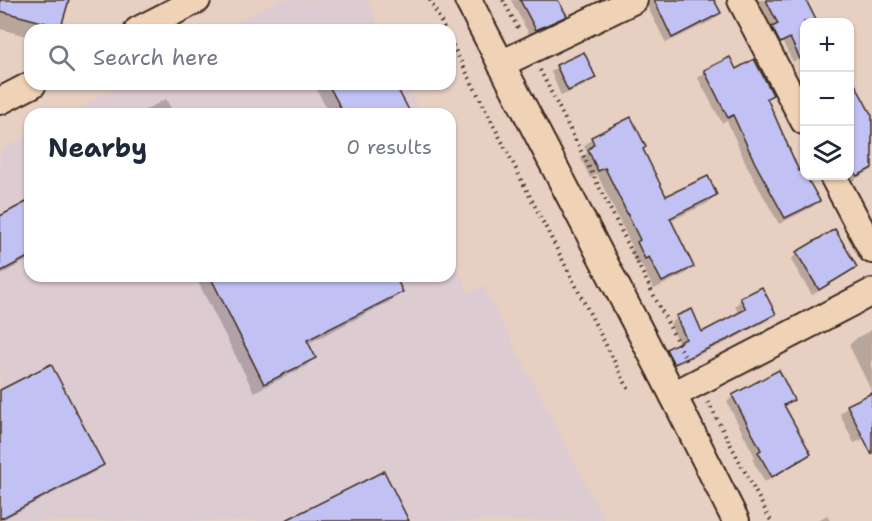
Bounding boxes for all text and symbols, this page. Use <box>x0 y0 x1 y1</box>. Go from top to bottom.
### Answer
map controls <box>800 18 854 180</box>
button: + <box>800 18 854 72</box>
search box <box>24 24 456 90</box>
icon: search <box>45 41 78 74</box>
text: Search here <box>93 43 219 72</box>
button: − <box>800 72 854 126</box>
button: layers <box>800 126 854 180</box>
text: Nearby <box>48 130 147 165</box>
text: 0 results <box>346 134 432 160</box>

